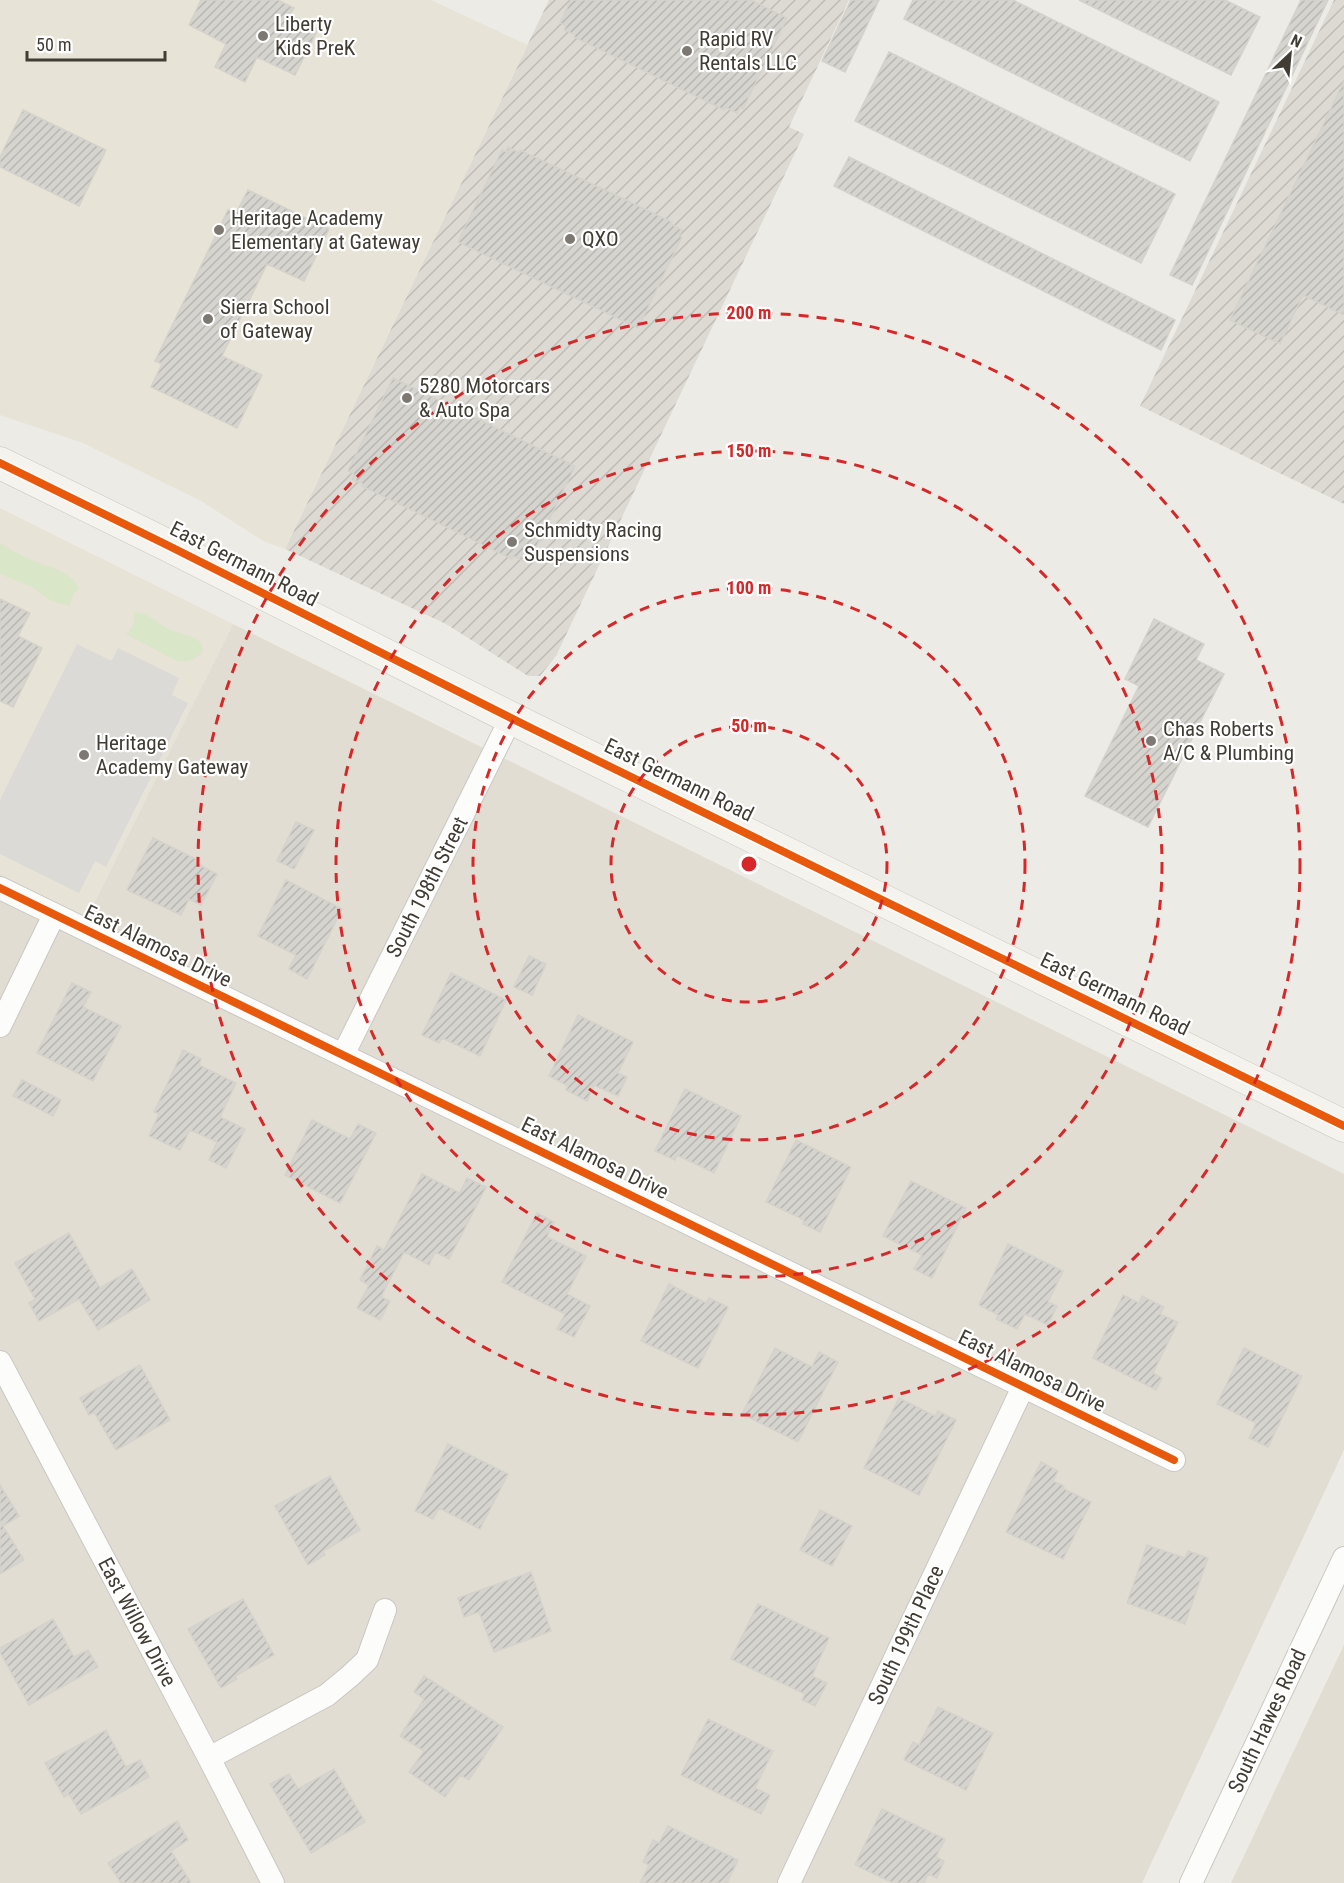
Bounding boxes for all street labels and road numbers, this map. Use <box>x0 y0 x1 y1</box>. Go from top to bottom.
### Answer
street label: East Germann Road <box>166 516 322 612</box>
street label: East Germann Road <box>601 733 757 827</box>
street label: South 198th Street <box>381 813 473 961</box>
street label: East Alamosa Drive <box>80 900 236 992</box>
street label: East Germann Road <box>1037 947 1193 1041</box>
street label: East Alamosa Drive <box>517 1112 673 1204</box>
street label: East Alamosa Drive <box>954 1325 1110 1417</box>
street label: East Willow Drive <box>93 1553 181 1691</box>
street label: South 199th Place <box>863 1561 949 1709</box>
street label: South Hawes Road <box>1223 1645 1311 1797</box>

